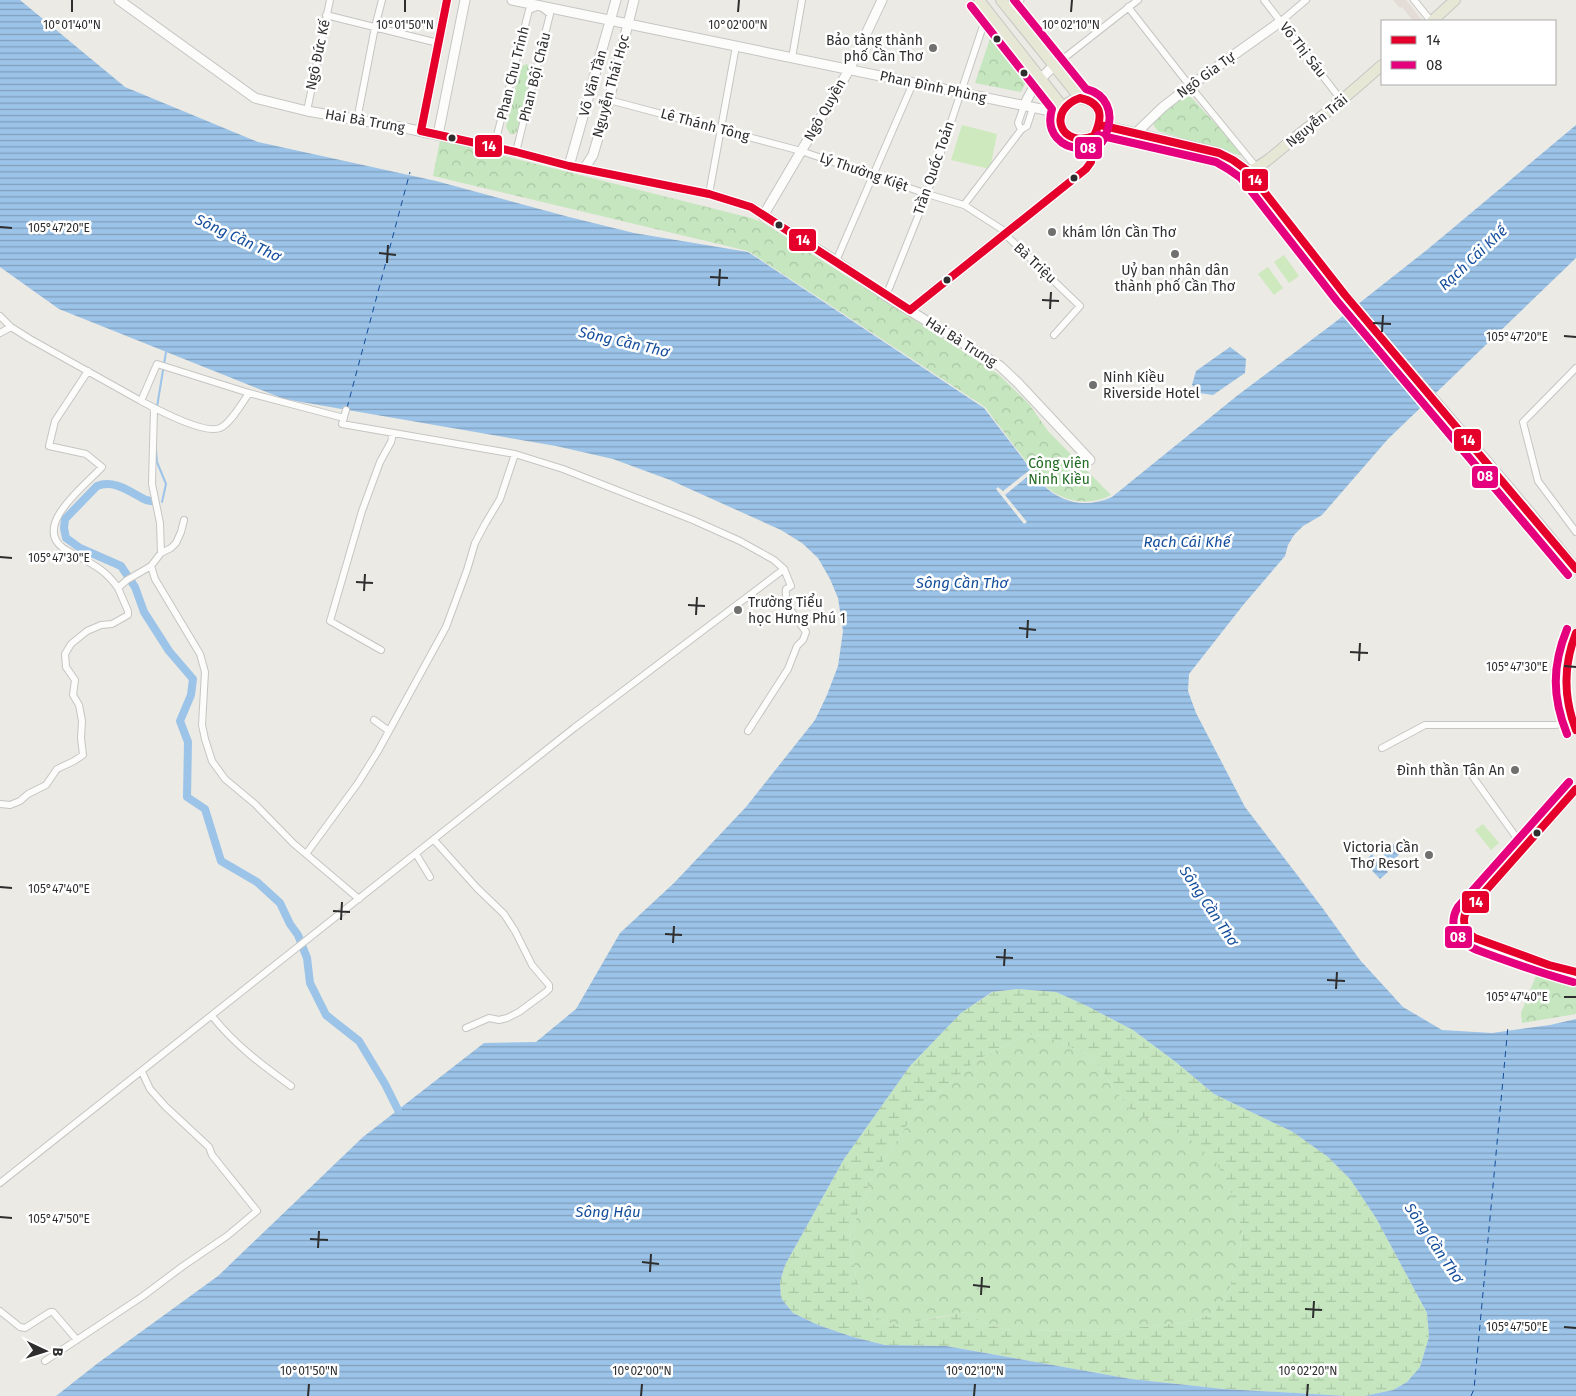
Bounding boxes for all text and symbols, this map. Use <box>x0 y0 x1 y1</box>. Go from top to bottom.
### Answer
street label: Ngô Đức Kế <box>301 17 334 92</box>
text: 10°01'40"N <box>43 18 101 32</box>
text: 10°01'50"N <box>376 18 434 32</box>
text: 10°02'00"N <box>708 18 768 32</box>
text: 10°02'10"N <box>1042 18 1100 32</box>
street label: Võ Thị Sáu <box>1276 19 1330 81</box>
legend <box>1381 20 1556 85</box>
street label: Phan Chu Trinh <box>493 24 533 122</box>
street label: Phan Bội Châu <box>516 30 554 124</box>
text: 14 <box>1426 31 1440 49</box>
street label: Nguyễn Thái Học <box>589 32 633 140</box>
place label: Bảo tàng thành phố Cần Thơ <box>826 32 924 65</box>
unlabelled marker <box>992 34 1002 44</box>
marker: Bảo tàng thành phố Cần Thơ <box>927 42 939 54</box>
street label: Võ Văn Tần <box>574 47 611 118</box>
street label: Ngô Gia Tự <box>1174 48 1239 102</box>
text: 08 <box>1426 56 1443 74</box>
street label: Phan Đình Phùng <box>878 67 989 107</box>
unlabelled marker <box>1019 68 1029 78</box>
street label: Ngô Quyền <box>800 75 850 144</box>
street label: Nguyễn Trãi <box>1283 91 1351 151</box>
street label: Lê Thánh Tông <box>659 105 752 145</box>
street label: Hai Bà Trưng <box>324 106 407 137</box>
street label: Trần Quốc Toản <box>909 119 958 217</box>
unlabelled marker <box>447 133 457 143</box>
line badge: 14 <box>474 134 503 158</box>
line badge: 08 <box>1074 136 1103 160</box>
text: 14 <box>482 138 496 155</box>
text: 08 <box>1080 140 1096 157</box>
street label: Lý Thường Kiệt <box>817 149 911 195</box>
line badge: 14 <box>1241 168 1269 192</box>
text: 14 <box>1248 172 1262 189</box>
unlabelled marker <box>1069 173 1079 183</box>
water label: Sông Cần Thơ <box>191 210 285 266</box>
unlabelled marker <box>774 220 784 230</box>
water label: Rạch Cái Khế <box>1435 220 1513 294</box>
text: 105°47'20"E <box>28 221 90 235</box>
place label: khám lớn Cần Thơ <box>1062 223 1177 241</box>
marker: khám lớn Cần Thơ <box>1046 226 1058 238</box>
line badge: 14 <box>788 228 817 252</box>
text: 14 <box>796 232 810 249</box>
street label: Bà Triệu <box>1010 239 1060 287</box>
marker: Uỷ ban nhân dân thành phố Cần Thơ <box>1169 248 1181 260</box>
place label: Uỷ ban nhân dân thành phố Cần Thơ <box>1115 262 1236 295</box>
unlabelled marker <box>942 275 952 285</box>
street label: Hai Bà Trưng <box>922 313 1000 371</box>
water label: Sông Cần Thơ <box>576 323 672 361</box>
text: 105°47'20"E <box>1486 330 1548 344</box>
place label: Ninh Kiều Riverside Hotel <box>1103 368 1200 402</box>
marker: Ninh Kiều Riverside Hotel <box>1087 379 1099 391</box>
line badge: 14 <box>1453 428 1482 452</box>
text: 14 <box>1461 432 1475 449</box>
park label: Công viên Ninh Kiều <box>1028 455 1090 488</box>
line badge: 08 <box>1471 465 1499 489</box>
text: 08 <box>1477 468 1493 485</box>
water label: Rạch Cái Khế <box>1144 533 1233 551</box>
text: 105°47'30"E <box>28 551 90 565</box>
water label: Sông Cần Thơ <box>915 574 1009 592</box>
place label: Trường Tiểu học Hưng Phú 1 <box>748 593 846 627</box>
marker: Trường Tiểu học Hưng Phú 1 <box>732 604 744 616</box>
text: 105°47'30"E <box>1486 660 1548 674</box>
place label: Đình thần Tân An <box>1397 761 1505 779</box>
marker: Đình thần Tân An <box>1509 764 1521 776</box>
unlabelled marker <box>1532 828 1542 838</box>
place label: Victoria Cần Thơ Resort <box>1343 838 1420 872</box>
marker: Victoria Cần Thơ Resort <box>1423 849 1435 861</box>
water label: Sông Cần Thơ <box>1175 862 1243 950</box>
text: 105°47'40"E <box>28 882 90 896</box>
line badge: 14 <box>1461 890 1490 914</box>
text: 14 <box>1469 894 1483 911</box>
line badge: 08 <box>1444 925 1473 949</box>
text: 08 <box>1450 929 1466 946</box>
text: 105°47'40"E <box>1486 990 1548 1004</box>
water label: Sông Cần Thơ <box>1400 1199 1468 1287</box>
water label: Sông Hậu <box>574 1203 641 1221</box>
text: 105°47'50"E <box>28 1212 90 1226</box>
text: 105°47'50"E <box>1486 1320 1548 1334</box>
north arrow <box>20 1326 70 1376</box>
text: B <box>49 1347 66 1357</box>
text: 10°01'50"N <box>280 1364 338 1378</box>
text: 10°02'00"N <box>612 1364 672 1378</box>
text: 10°02'10"N <box>946 1364 1004 1378</box>
text: 10°02'20"N <box>1279 1364 1337 1378</box>

